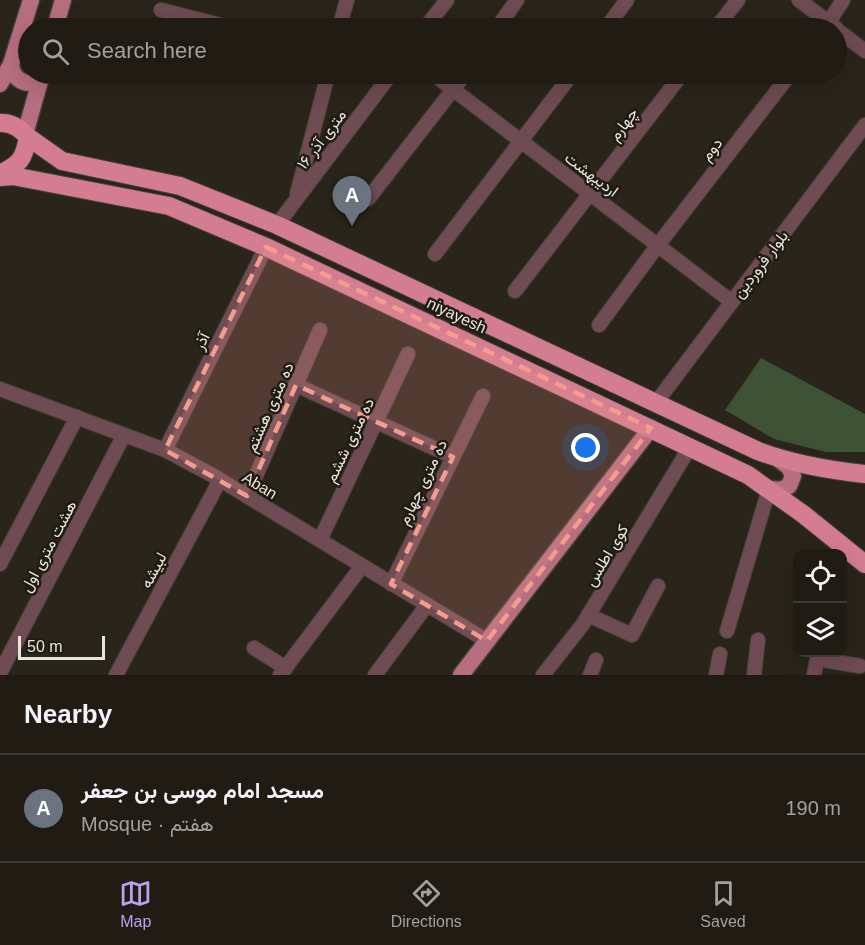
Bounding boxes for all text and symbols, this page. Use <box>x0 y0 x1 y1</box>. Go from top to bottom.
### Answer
search box <box>18 18 847 84</box>
icon: search <box>39 35 72 68</box>
text: Search here <box>87 38 207 63</box>
street label: چهارم <box>606 104 644 146</box>
street label: ۱۶ متری آذر <box>294 106 351 174</box>
street label: دوم <box>697 135 727 165</box>
street label: اردیبهشت <box>560 149 622 202</box>
pin: A <box>332 176 372 226</box>
street label: بلوار فروردین <box>730 227 793 303</box>
street label: niyayesh <box>425 294 489 337</box>
street label: آذر <box>190 329 215 354</box>
street label: ده متری هشتم <box>242 360 299 455</box>
street label: ده متری ششم <box>322 395 379 486</box>
your location <box>571 433 600 462</box>
street label: ده متری چهارم <box>395 437 453 529</box>
street label: Aban <box>239 469 280 502</box>
street label: هشت متری اول <box>17 498 81 596</box>
street label: کوی اطلس <box>581 521 633 590</box>
map controls <box>793 549 847 657</box>
button: locate <box>793 549 847 603</box>
street label: لبیشه <box>137 550 171 591</box>
button: layers <box>793 603 847 657</box>
scale bar <box>18 633 105 660</box>
text: 50 m <box>27 638 63 655</box>
text: Nearby <box>24 699 112 729</box>
text: مسجد امام موسی بن جعفر <box>81 778 324 803</box>
text: A <box>36 797 51 819</box>
text: 190 m <box>785 797 841 819</box>
text: Mosque · هفتم <box>81 813 214 835</box>
tab: Map <box>119 877 152 931</box>
tab: Directions <box>391 877 462 931</box>
tab: Saved <box>700 877 746 931</box>

